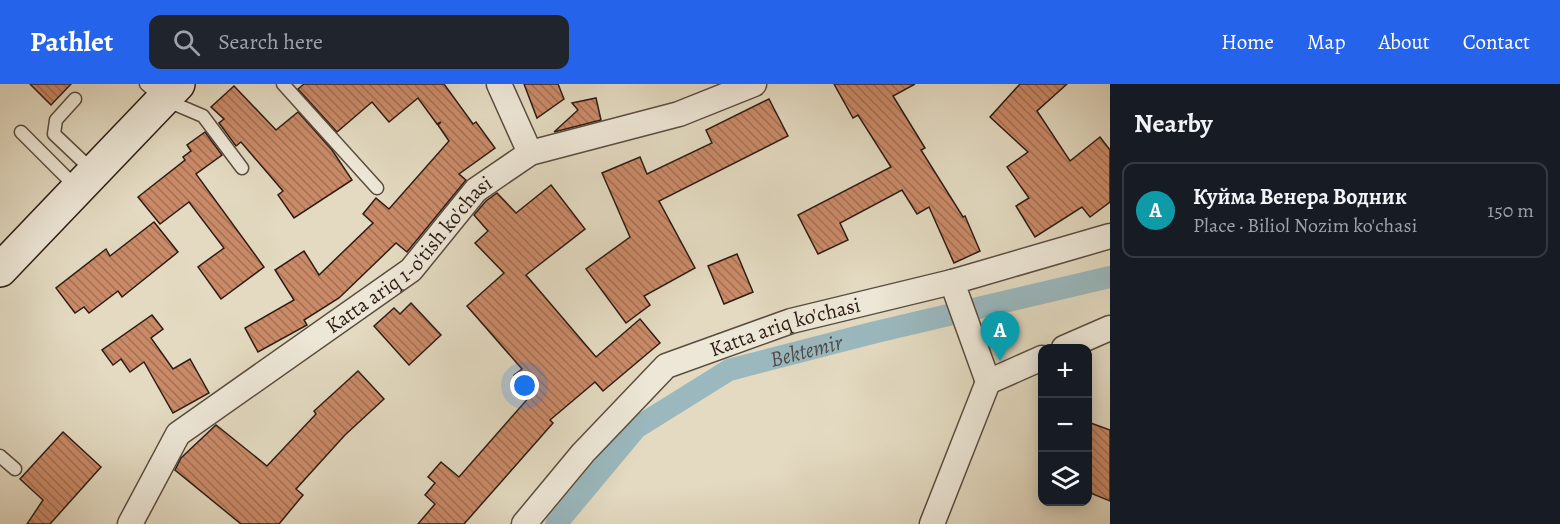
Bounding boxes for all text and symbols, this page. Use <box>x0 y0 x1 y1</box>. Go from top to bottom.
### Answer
search box <box>149 15 569 69</box>
text: Pathlet <box>30 23 113 61</box>
icon: search <box>170 26 203 59</box>
text: Search here <box>218 27 323 57</box>
text: Home <box>1221 28 1274 56</box>
text: Map <box>1307 28 1345 56</box>
text: About <box>1378 28 1430 56</box>
text: Contact <box>1463 28 1530 56</box>
text: Nearby <box>1134 106 1213 141</box>
street label: Katta ariq 1-o'tish ko'chasi <box>320 169 498 340</box>
text: Куйма Венера Водник <box>1193 182 1407 212</box>
text: A <box>1149 197 1162 224</box>
text: 150 m <box>1487 197 1534 224</box>
text: Place · Biliol Nozim ko'chasi <box>1193 212 1417 239</box>
street label: Katta ariq ko'chasi <box>706 291 863 363</box>
pin: A <box>980 312 1020 361</box>
water label: Bektemir <box>767 327 847 375</box>
map controls <box>1038 344 1092 506</box>
button: + <box>1038 344 1092 398</box>
your location <box>510 371 539 400</box>
button: − <box>1038 398 1092 452</box>
button: layers <box>1038 452 1092 506</box>

